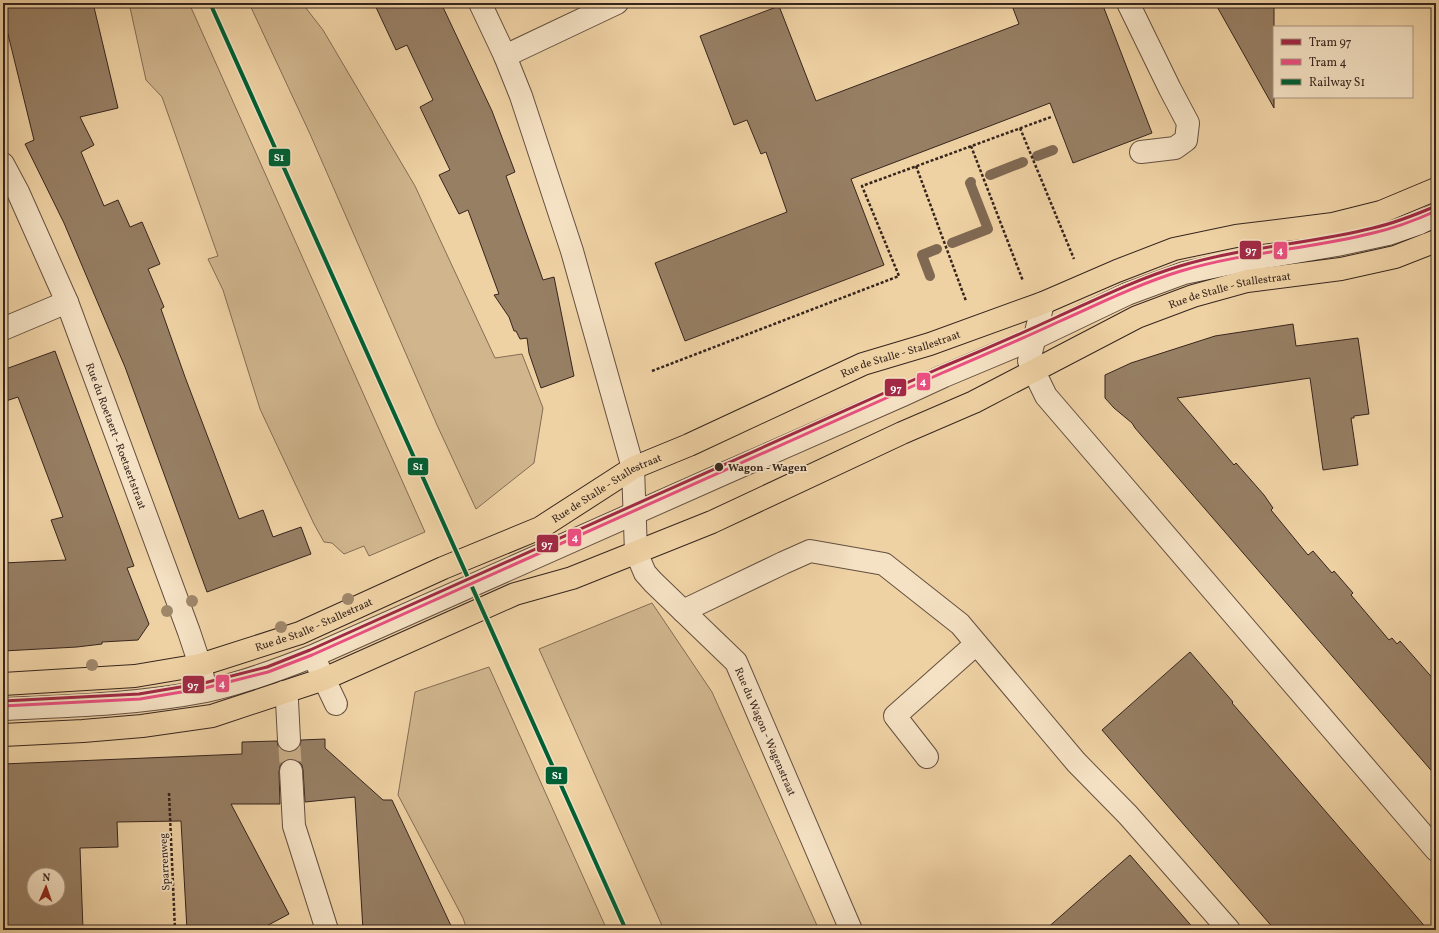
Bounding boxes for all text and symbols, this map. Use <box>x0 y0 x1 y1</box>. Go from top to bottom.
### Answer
legend <box>1273 26 1413 98</box>
text: Tram 97 <box>1309 35 1352 51</box>
text: Tram 4 <box>1309 55 1347 71</box>
text: Railway S1 <box>1309 75 1365 91</box>
line badge: S1 <box>268 148 291 167</box>
text: S1 <box>274 151 284 166</box>
line badge: 97 <box>1239 240 1262 260</box>
line badge: 4 <box>1273 241 1288 260</box>
text: 97 <box>1245 244 1257 259</box>
text: 4 <box>1277 244 1284 259</box>
street label: Rue de Stalle - Stallestraat <box>1167 269 1292 313</box>
street label: Rue de Stalle - Stallestraat <box>839 328 963 382</box>
street label: Rue du Roetaert - Roetaertstraat <box>81 361 149 512</box>
line badge: 4 <box>916 372 931 391</box>
text: 4 <box>920 375 927 390</box>
line badge: 97 <box>884 378 907 397</box>
text: 97 <box>890 382 902 397</box>
street label: Rue de Stalle - Stallestraat <box>549 451 664 527</box>
line badge: S1 <box>407 457 429 476</box>
text: S1 <box>413 460 423 475</box>
marker: Wagon - Wagen <box>713 461 725 473</box>
place label: Wagon - Wagen <box>728 461 807 476</box>
line badge: 4 <box>567 528 582 547</box>
text: 4 <box>572 531 579 546</box>
line badge: 97 <box>536 534 559 553</box>
text: 97 <box>541 538 553 553</box>
street label: Rue de Stalle - Stallestraat <box>253 595 376 656</box>
street label: Rue du Wagon - Wagenstraat <box>730 665 799 799</box>
line badge: 4 <box>215 674 230 693</box>
line badge: 97 <box>182 675 205 694</box>
text: 4 <box>219 677 226 692</box>
text: 97 <box>187 679 199 694</box>
line badge: S1 <box>545 766 568 785</box>
text: S1 <box>552 769 562 784</box>
street label: Sparrenweg <box>156 832 174 891</box>
north arrow <box>26 867 66 907</box>
text: N <box>42 871 51 886</box>

